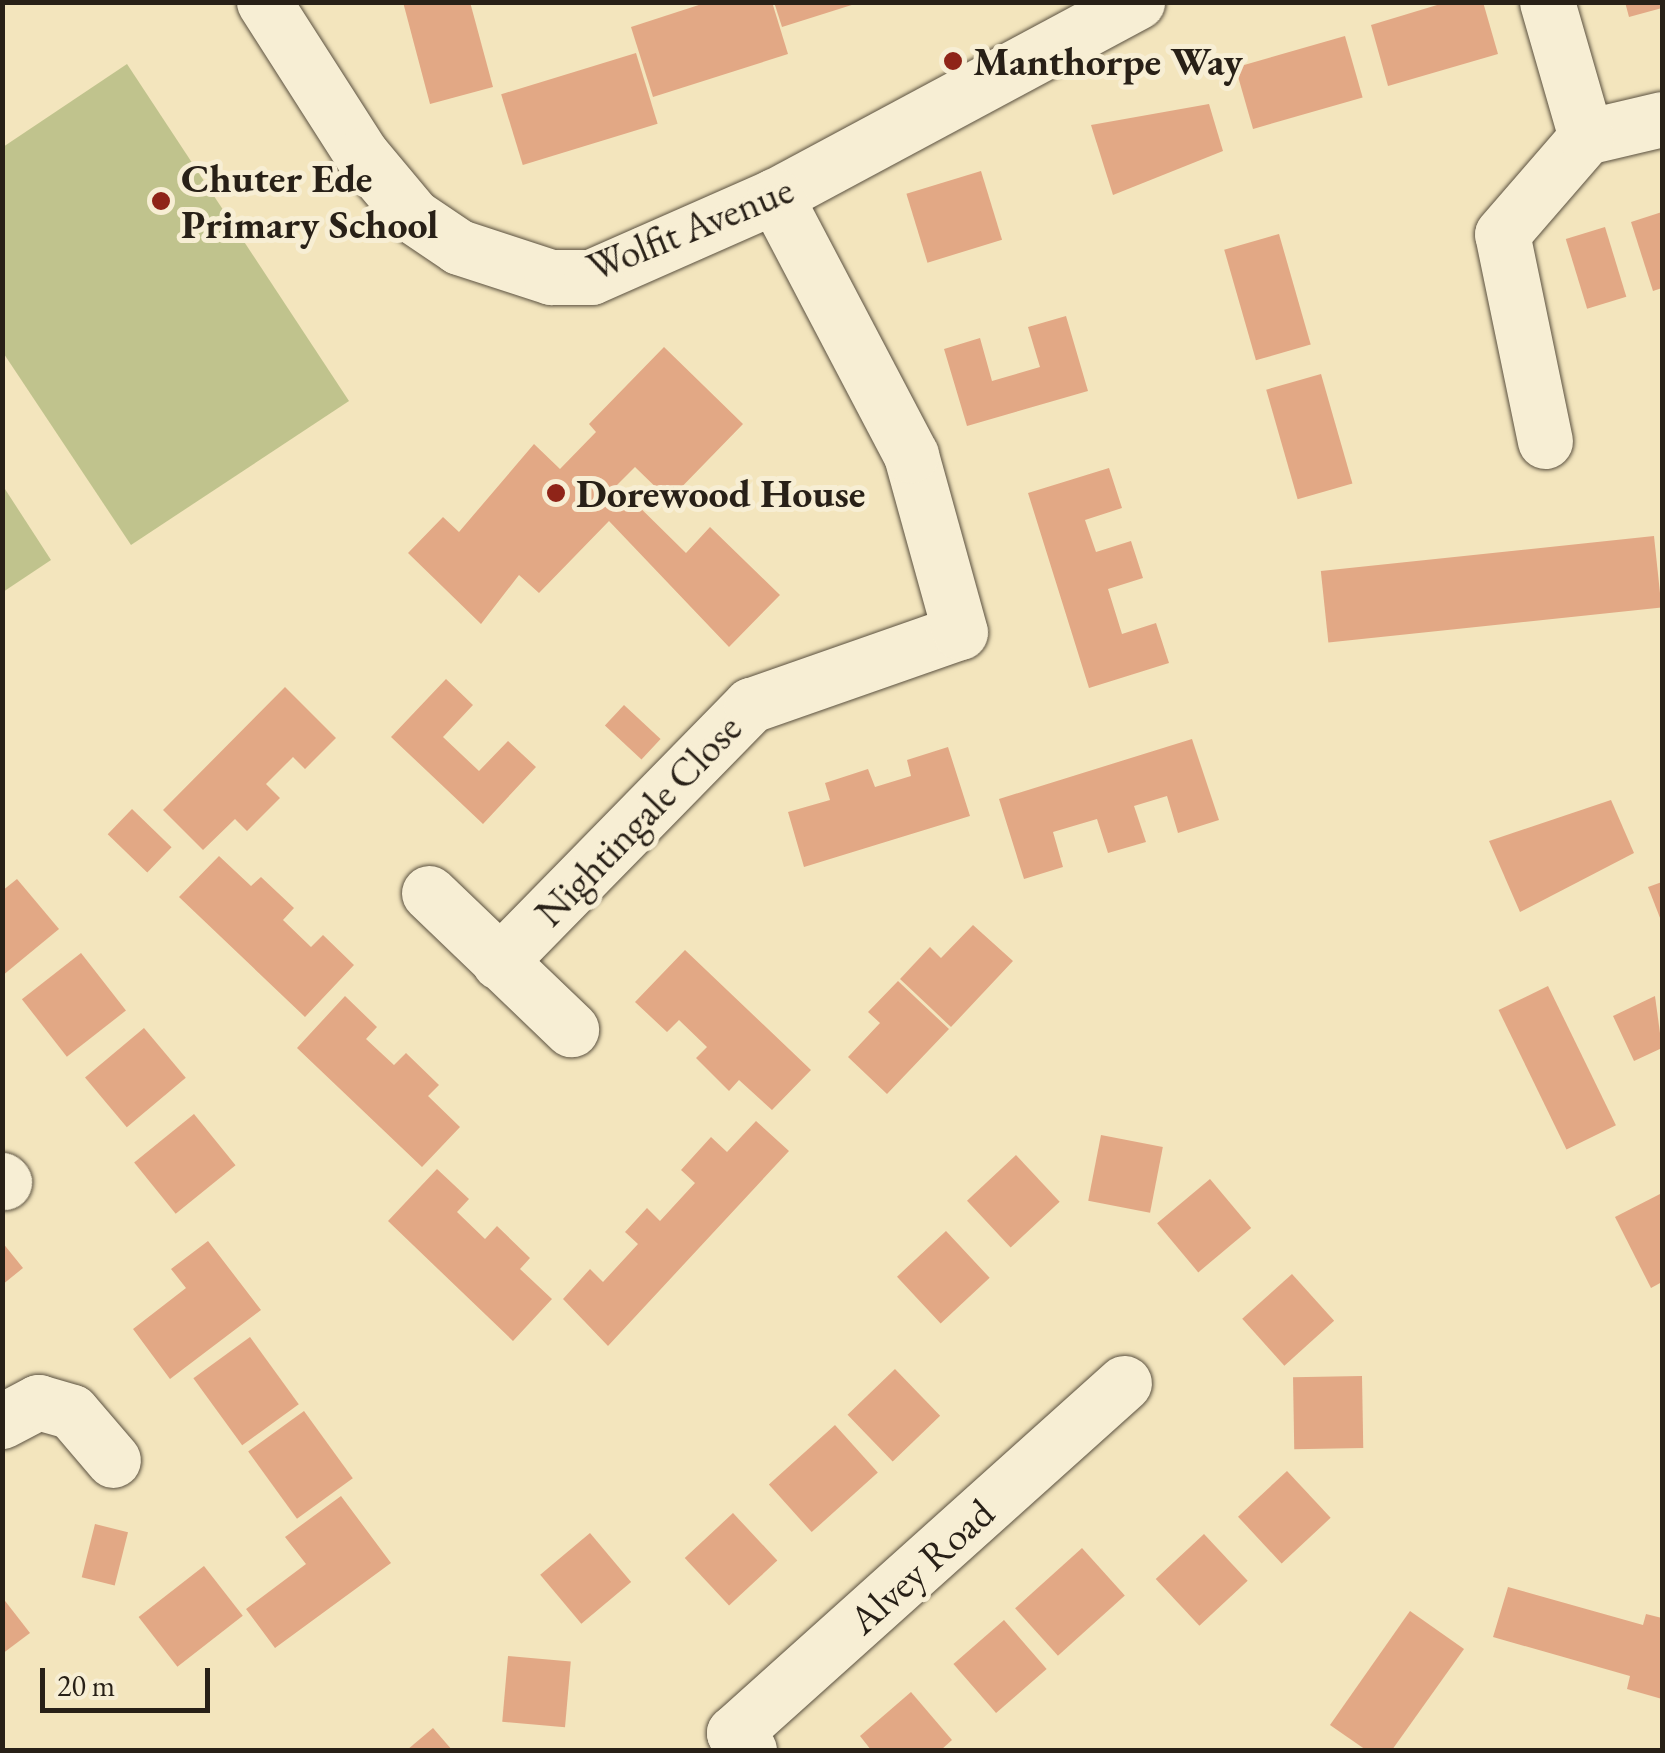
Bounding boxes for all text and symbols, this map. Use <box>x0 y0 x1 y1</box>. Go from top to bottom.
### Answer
place label: Manthorpe Way <box>973 37 1243 85</box>
marker: Manthorpe Way <box>942 50 964 72</box>
place label: Chuter Ede Primary School <box>181 154 438 248</box>
street label: Wolfit Avenue <box>580 165 800 291</box>
marker: Chuter Ede Primary School <box>150 190 172 212</box>
place label: Dorewood House <box>576 469 866 517</box>
marker: Dorewood House <box>545 482 567 504</box>
street label: Nightingale Close <box>525 704 751 936</box>
street label: Alvey Road <box>839 1488 1003 1644</box>
scale bar <box>45 1648 215 1710</box>
text: 20 m <box>57 1666 115 1705</box>

